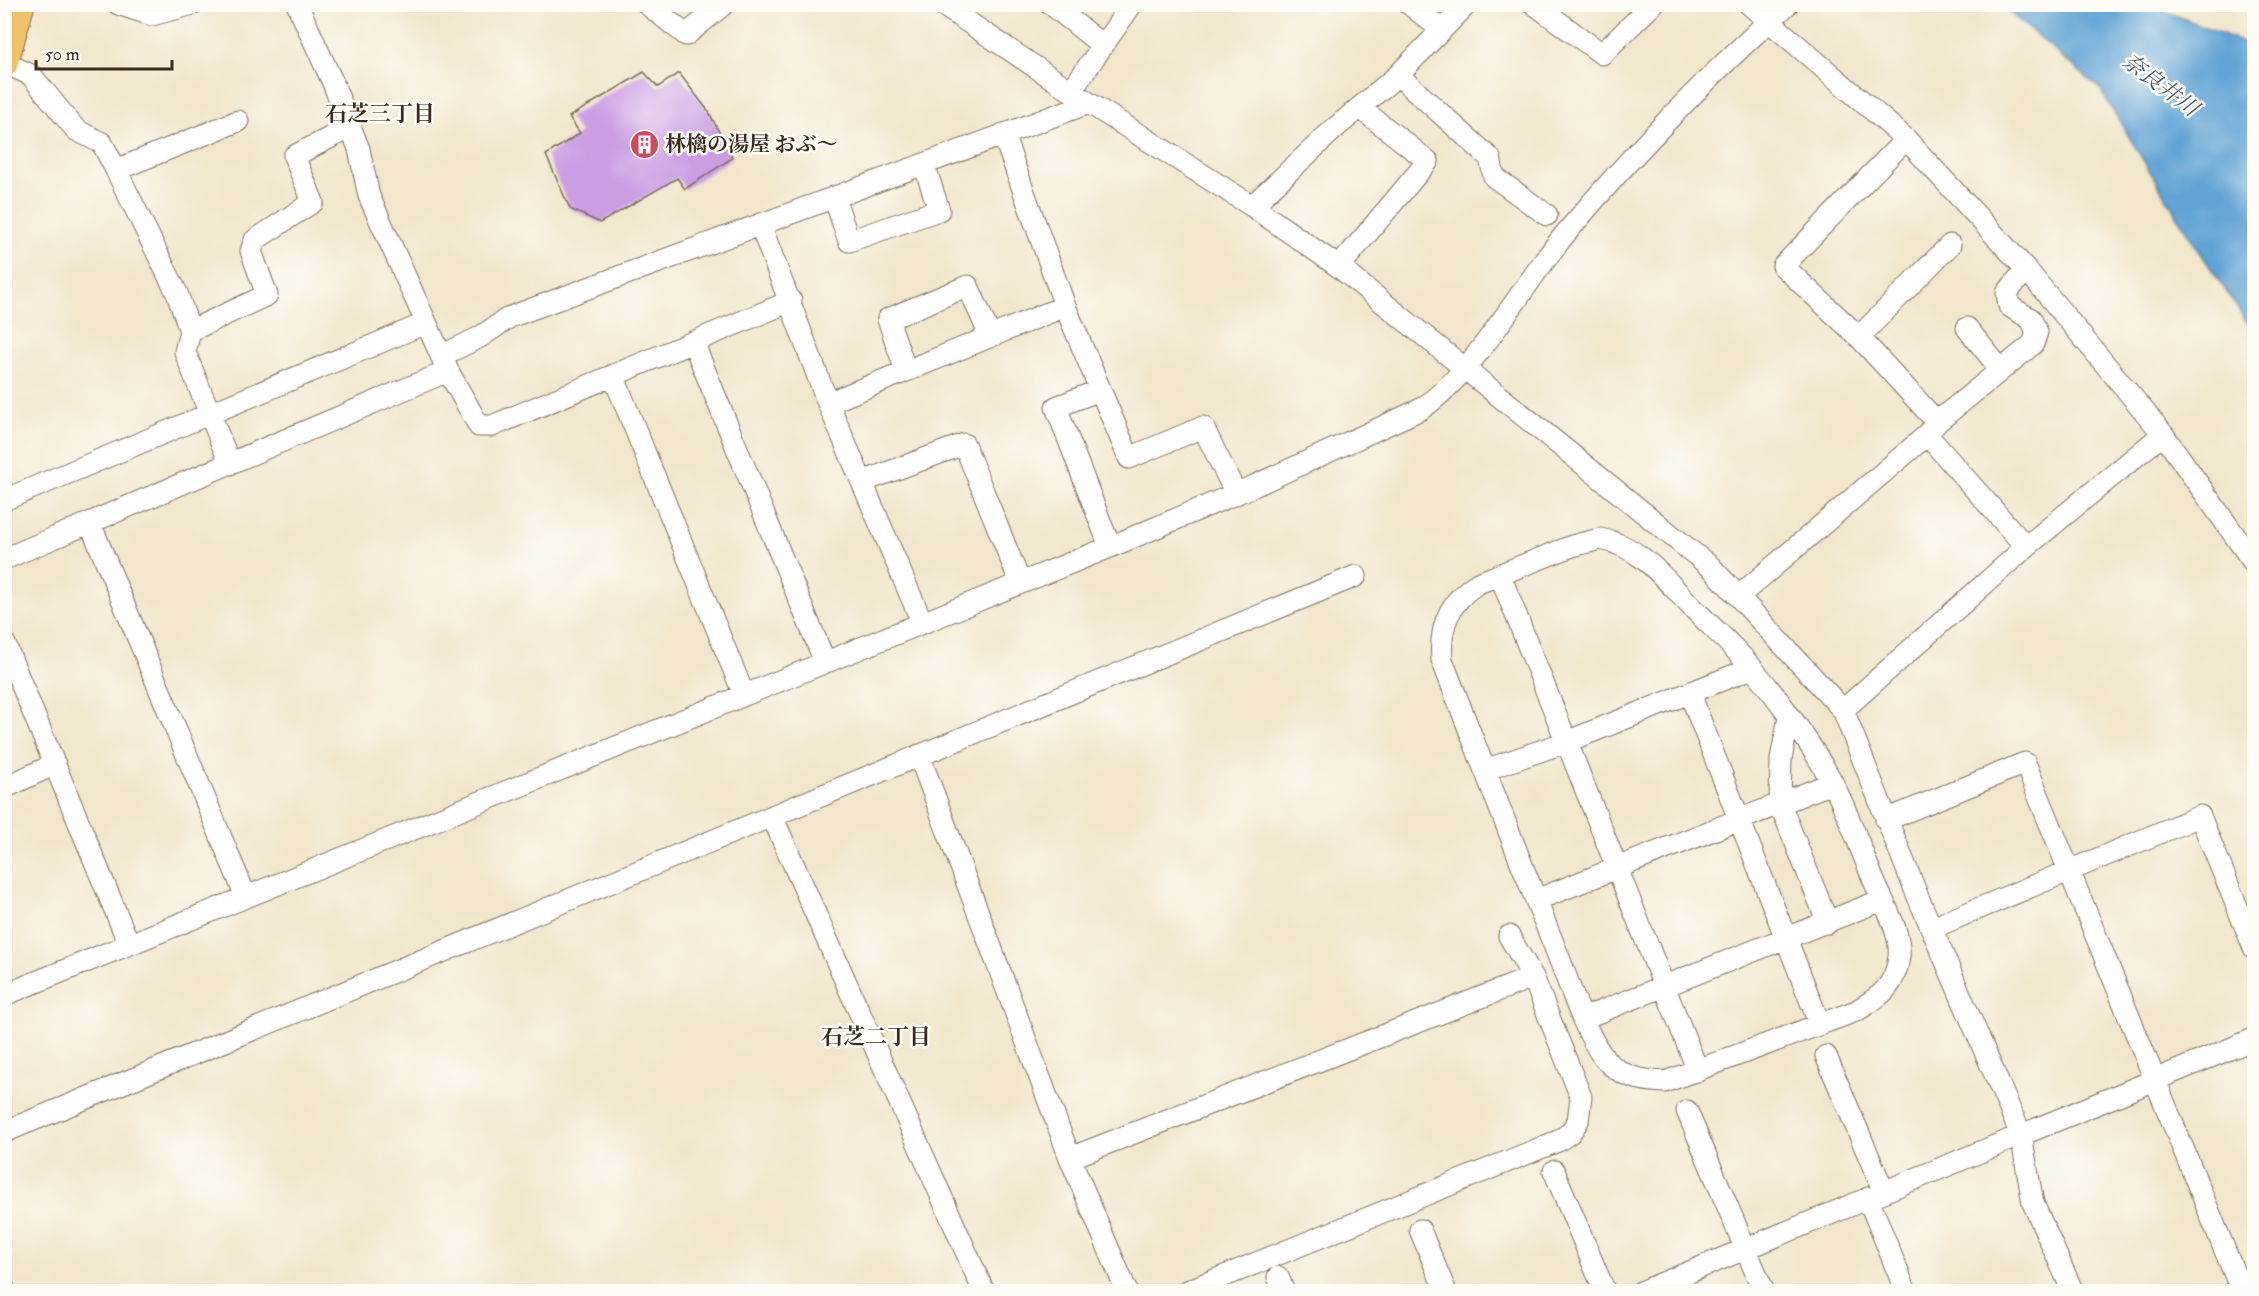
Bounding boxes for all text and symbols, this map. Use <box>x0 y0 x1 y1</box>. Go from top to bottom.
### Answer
scale bar <box>36 33 172 71</box>
text: 50 m <box>45 43 80 66</box>
water label: 奈良井川 <box>2117 47 2206 124</box>
district label: 石芝三丁目 <box>325 100 435 128</box>
building icon: 林檎の湯屋 おぶ～ <box>628 128 660 160</box>
place label: 林檎の湯屋 おぶ～ <box>665 131 837 158</box>
district label: 石芝二丁目 <box>821 1023 931 1051</box>

